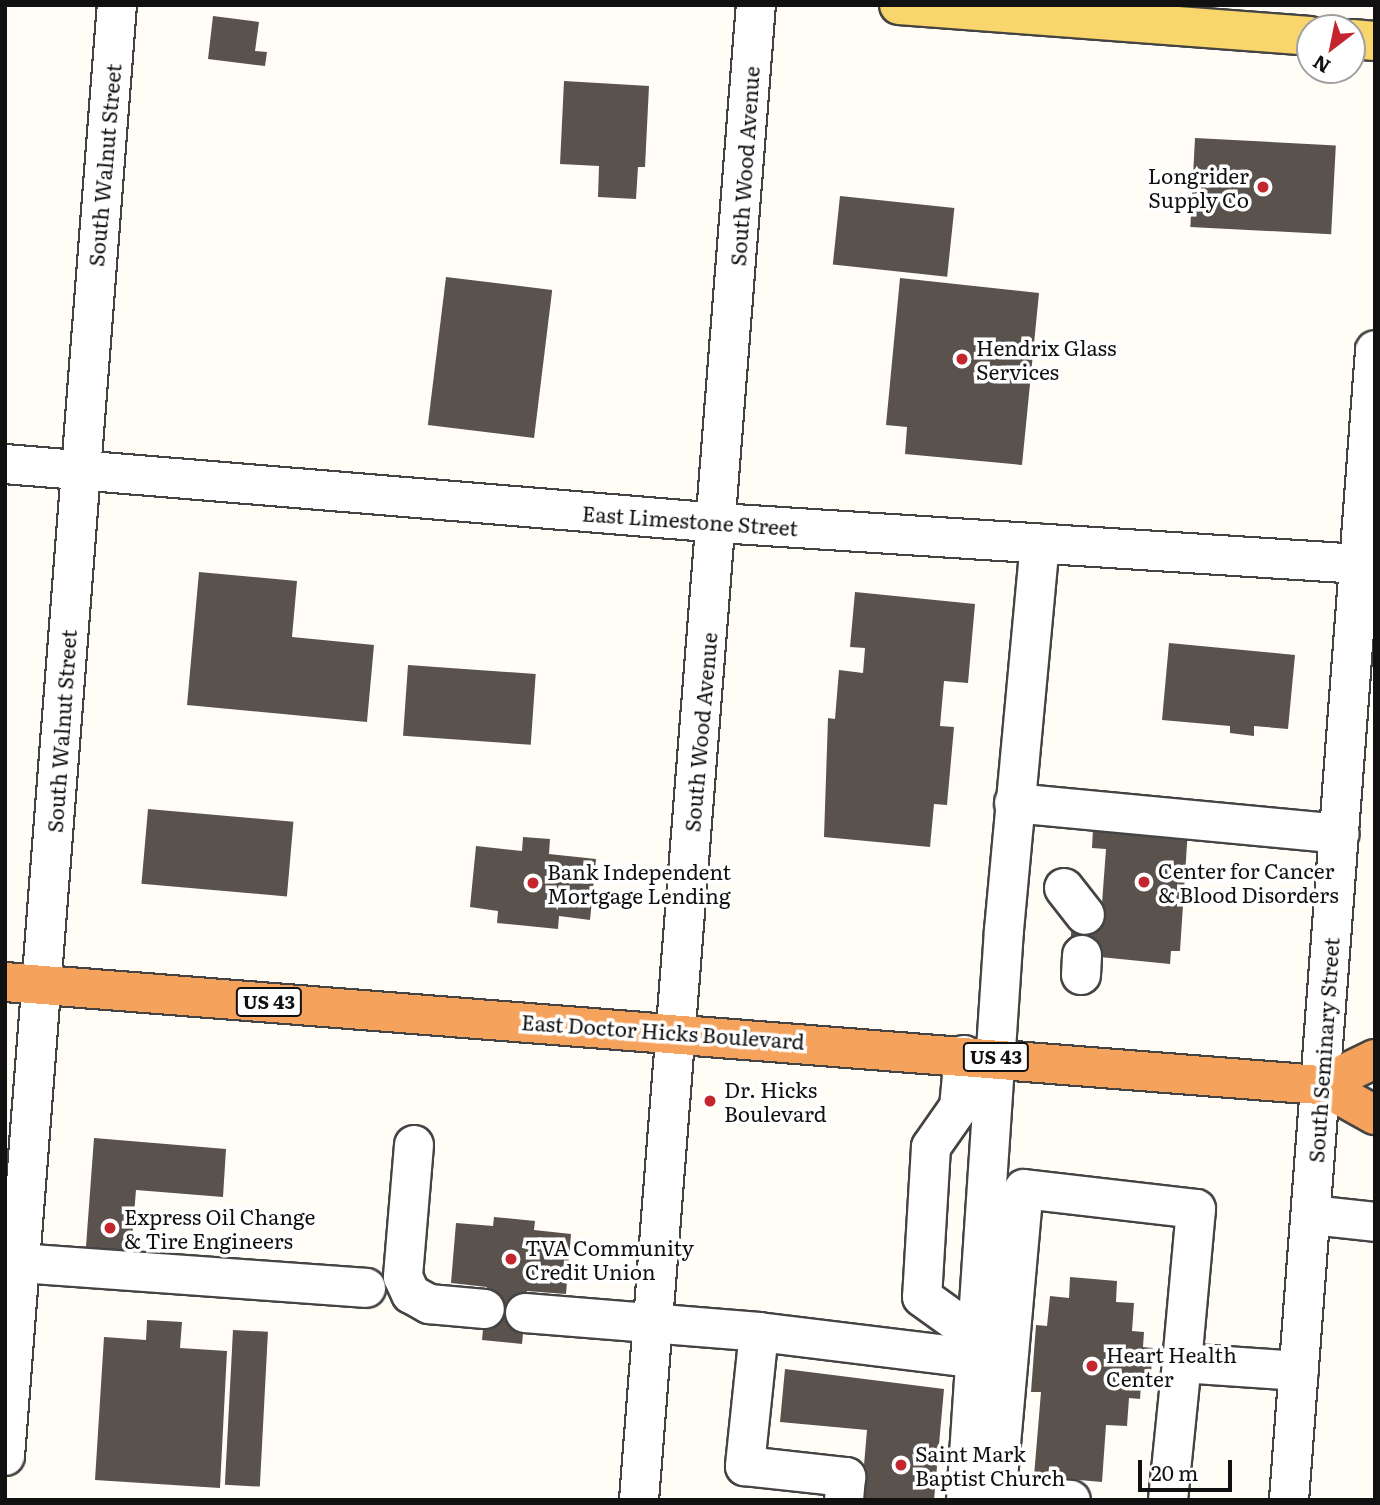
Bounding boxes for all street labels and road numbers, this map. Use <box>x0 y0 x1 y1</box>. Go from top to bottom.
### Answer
street label: South Walnut Street <box>83 62 125 268</box>
street label: South Wood Avenue <box>724 65 764 267</box>
street label: East Limestone Street <box>581 500 799 540</box>
street label: South Walnut Street <box>41 628 81 834</box>
street label: South Wood Avenue <box>679 631 721 833</box>
street label: South Seminary Street <box>1303 936 1343 1164</box>
road number: US 43 <box>236 986 302 1018</box>
street label: East Doctor Hicks Boulevard <box>521 1009 805 1053</box>
road number: US 43 <box>963 1042 1029 1072</box>

